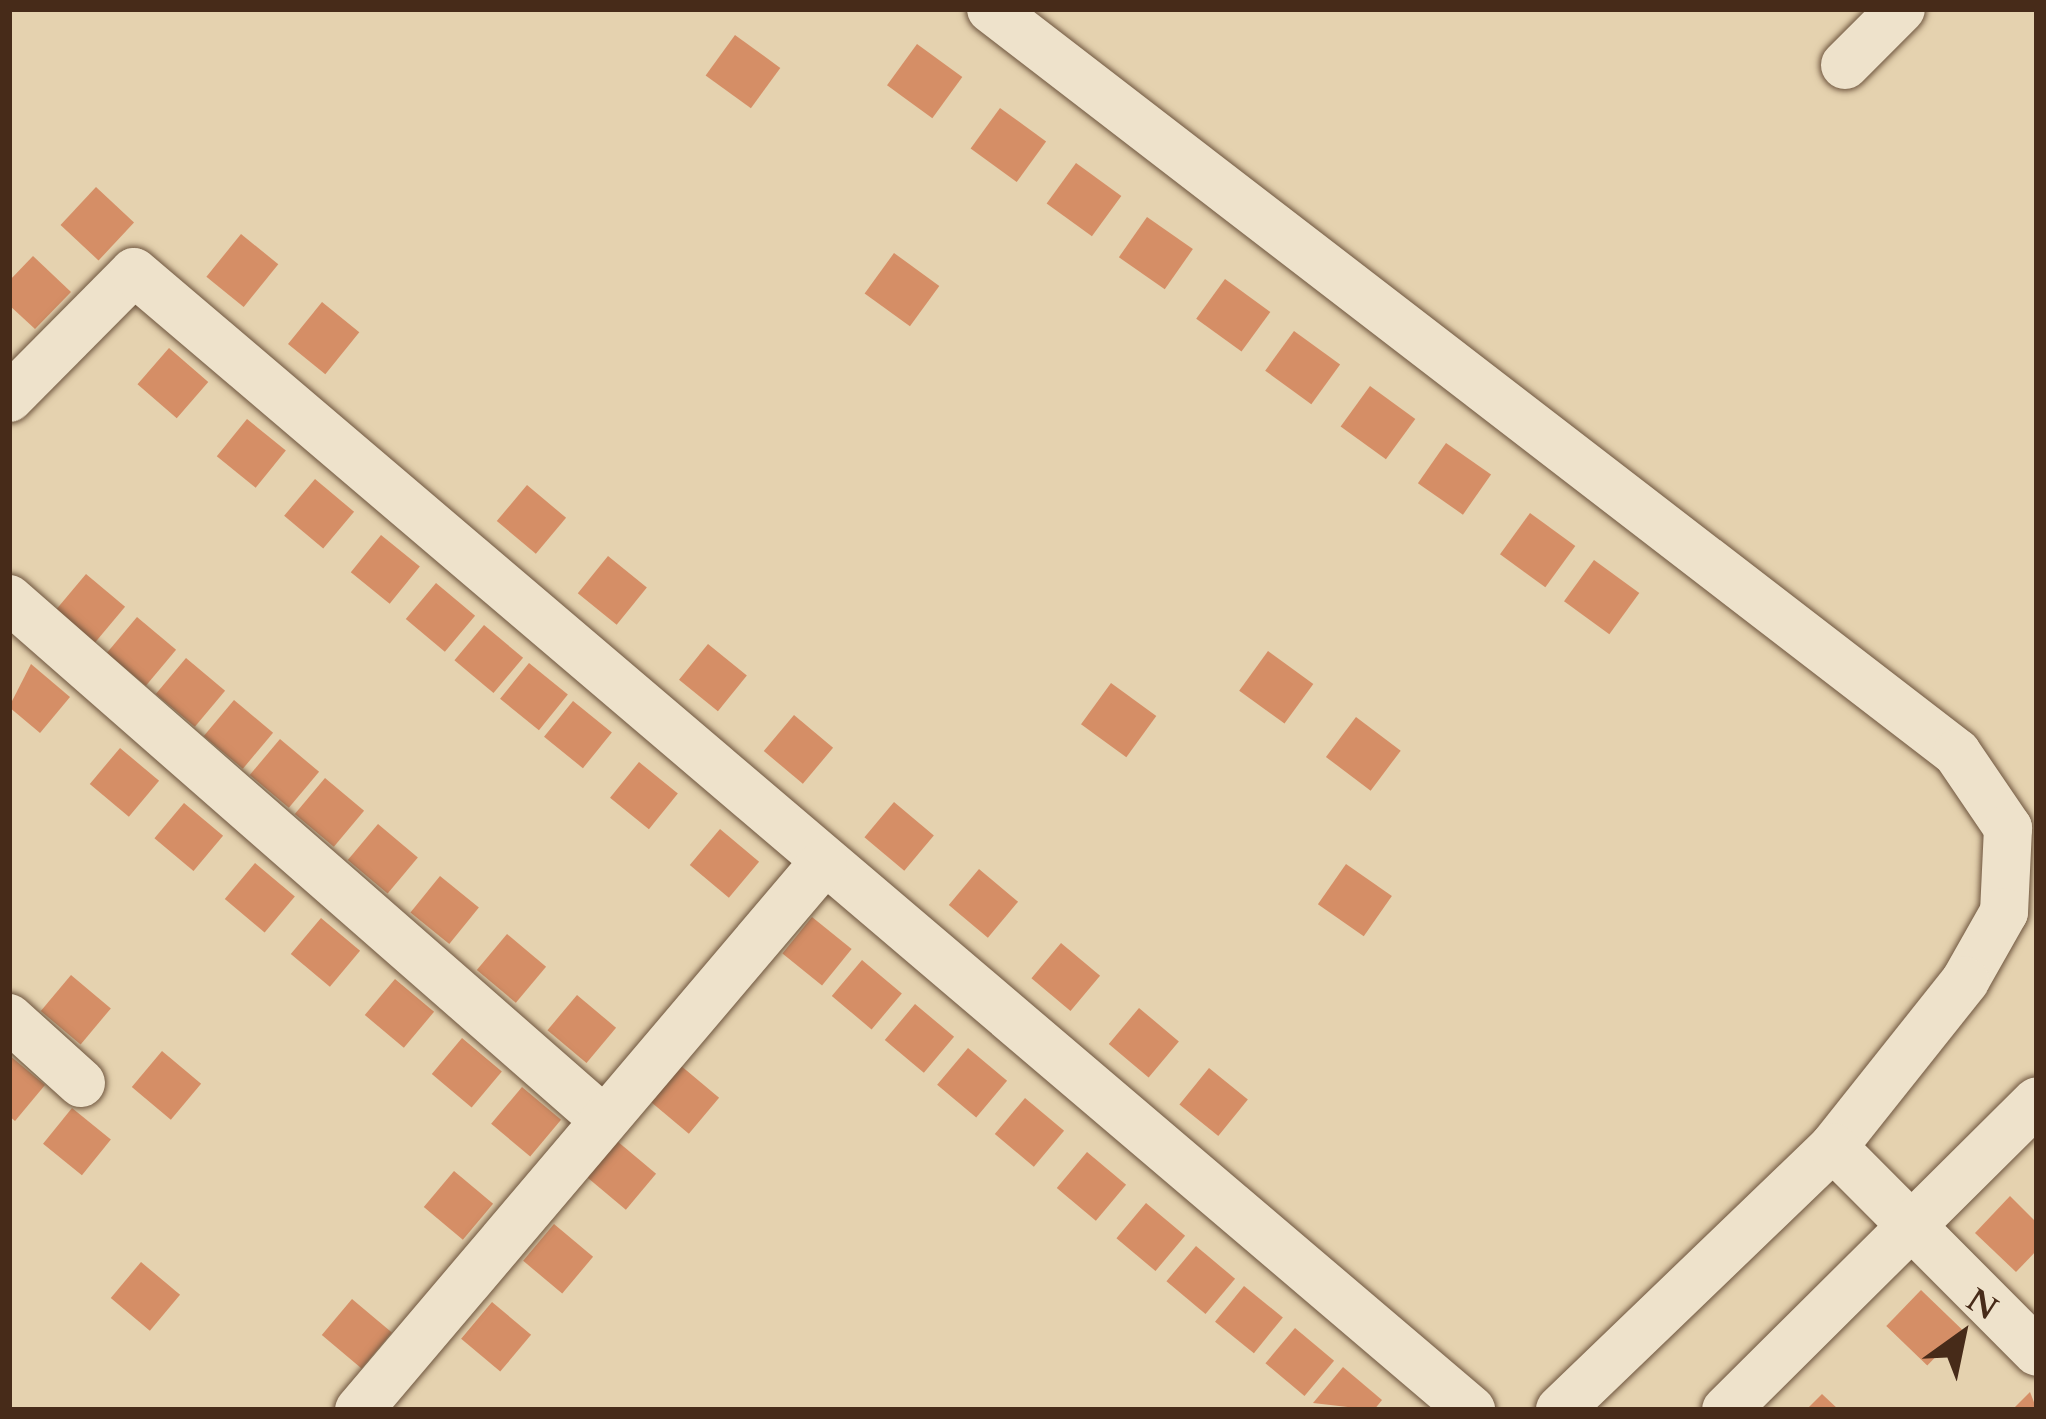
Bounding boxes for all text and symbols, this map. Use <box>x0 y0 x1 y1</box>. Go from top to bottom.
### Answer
north arrow <box>1902 1275 2022 1395</box>
text: N <box>1958 1278 2006 1331</box>

